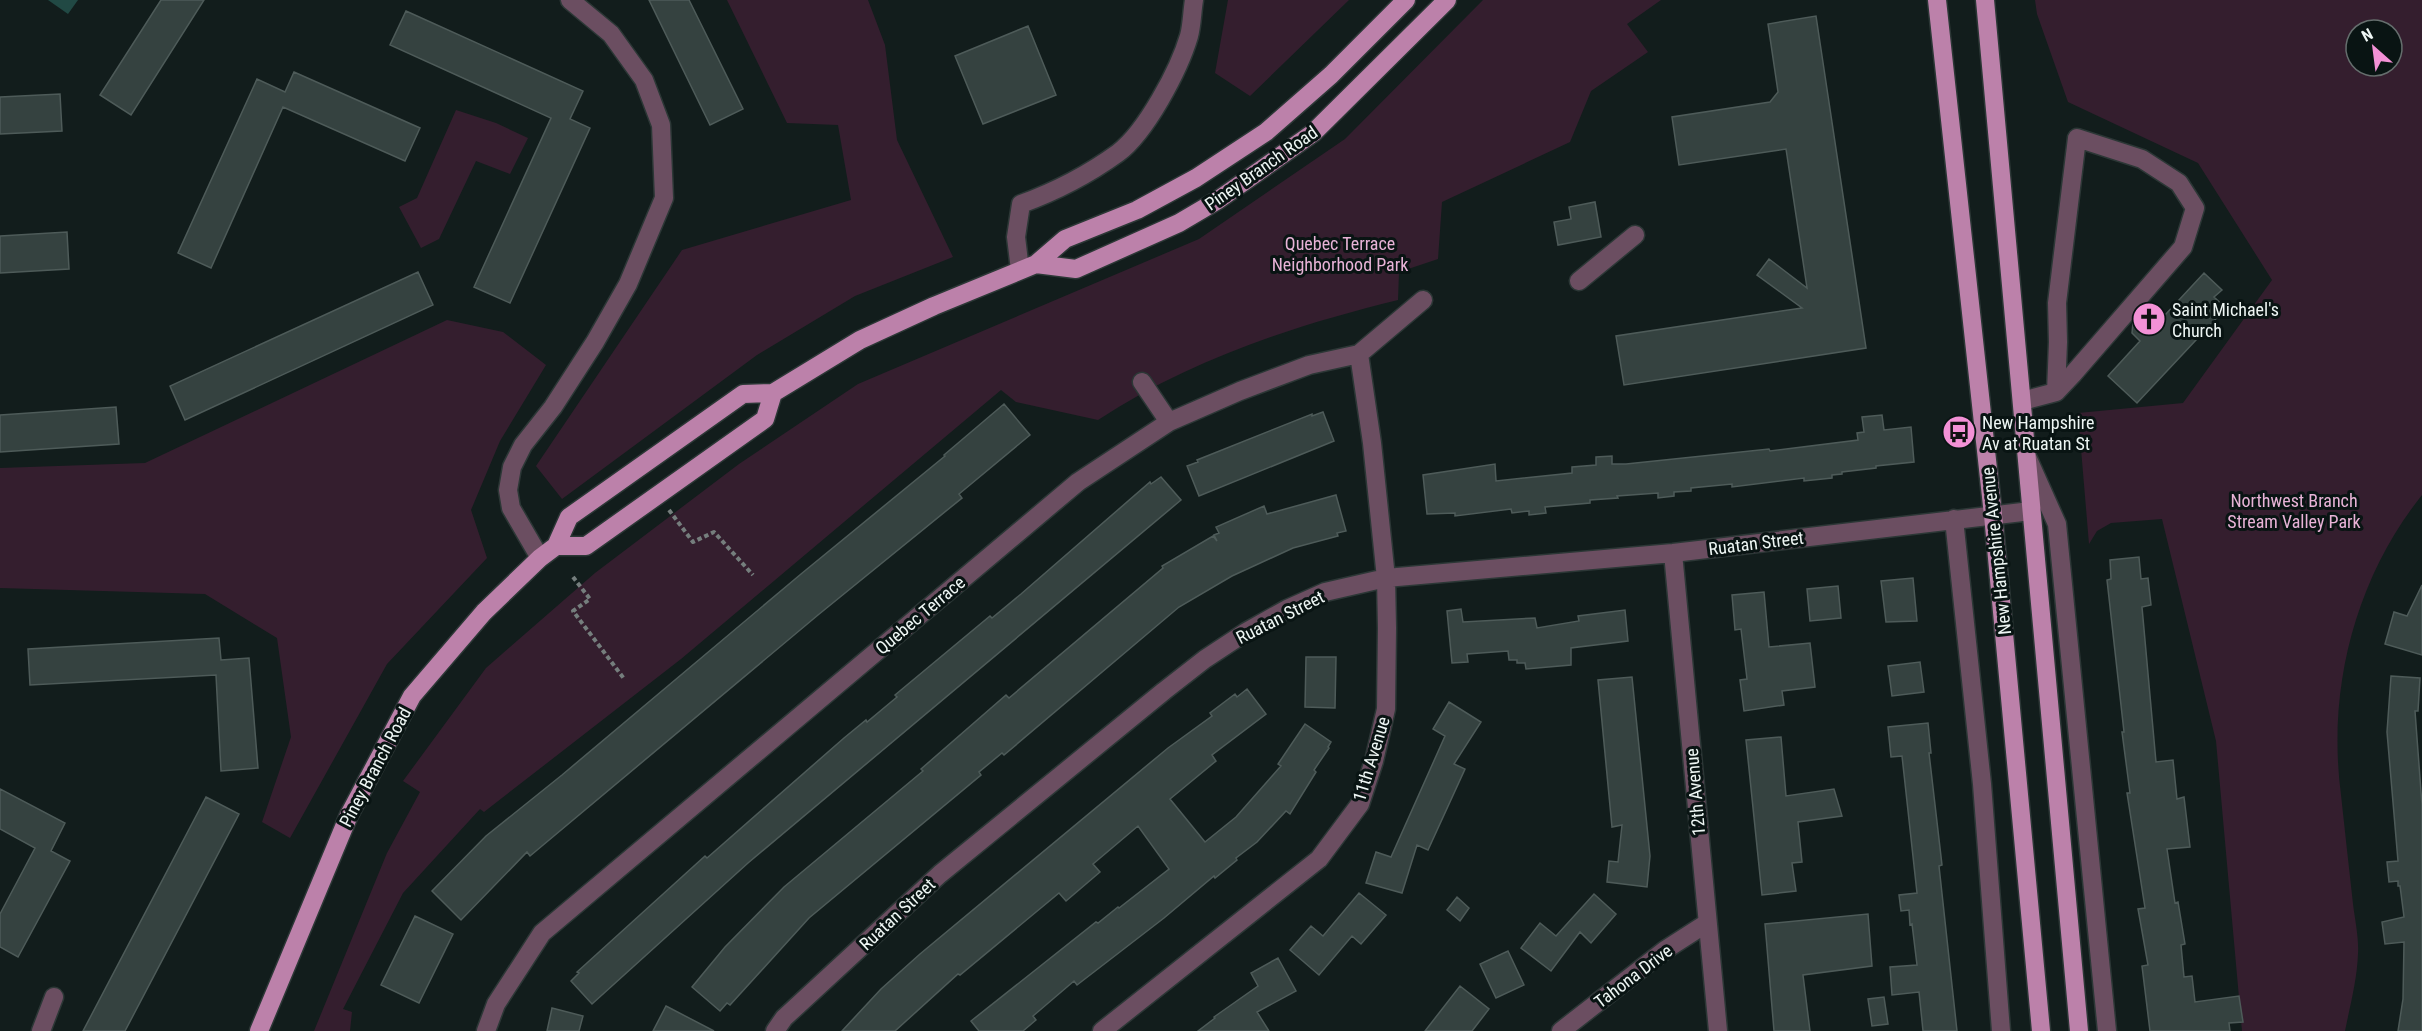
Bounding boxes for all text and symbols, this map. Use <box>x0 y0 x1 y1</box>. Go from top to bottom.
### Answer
north arrow <box>2344 18 2404 78</box>
text: N <box>2358 25 2376 46</box>
street label: Piney Branch Road <box>1201 121 1321 215</box>
park label: Quebec Terrace Neighborhood Park <box>1272 233 1408 275</box>
place label: Saint Michael's Church <box>2172 299 2279 341</box>
church icon: Saint Michael's Church <box>2131 301 2167 337</box>
place label: New Hampshire Av at Ruatan St <box>1982 412 2094 454</box>
bus stop icon: New Hampshire Av at Ruatan St <box>1941 414 1977 450</box>
street label: New Hampshire Avenue <box>1977 466 2015 636</box>
park label: Northwest Branch Stream Valley Park <box>2227 490 2361 532</box>
street label: Ruatan Street <box>1707 527 1805 559</box>
street label: Quebec Terrace <box>871 572 969 658</box>
street label: Ruatan Street <box>1233 586 1327 648</box>
street label: Piney Branch Road <box>335 704 415 830</box>
street label: 11th Avenue <box>1348 714 1394 804</box>
street label: 12th Avenue <box>1681 747 1709 837</box>
street label: Ruatan Street <box>855 874 939 954</box>
street label: Tahona Drive <box>1590 940 1676 1012</box>

